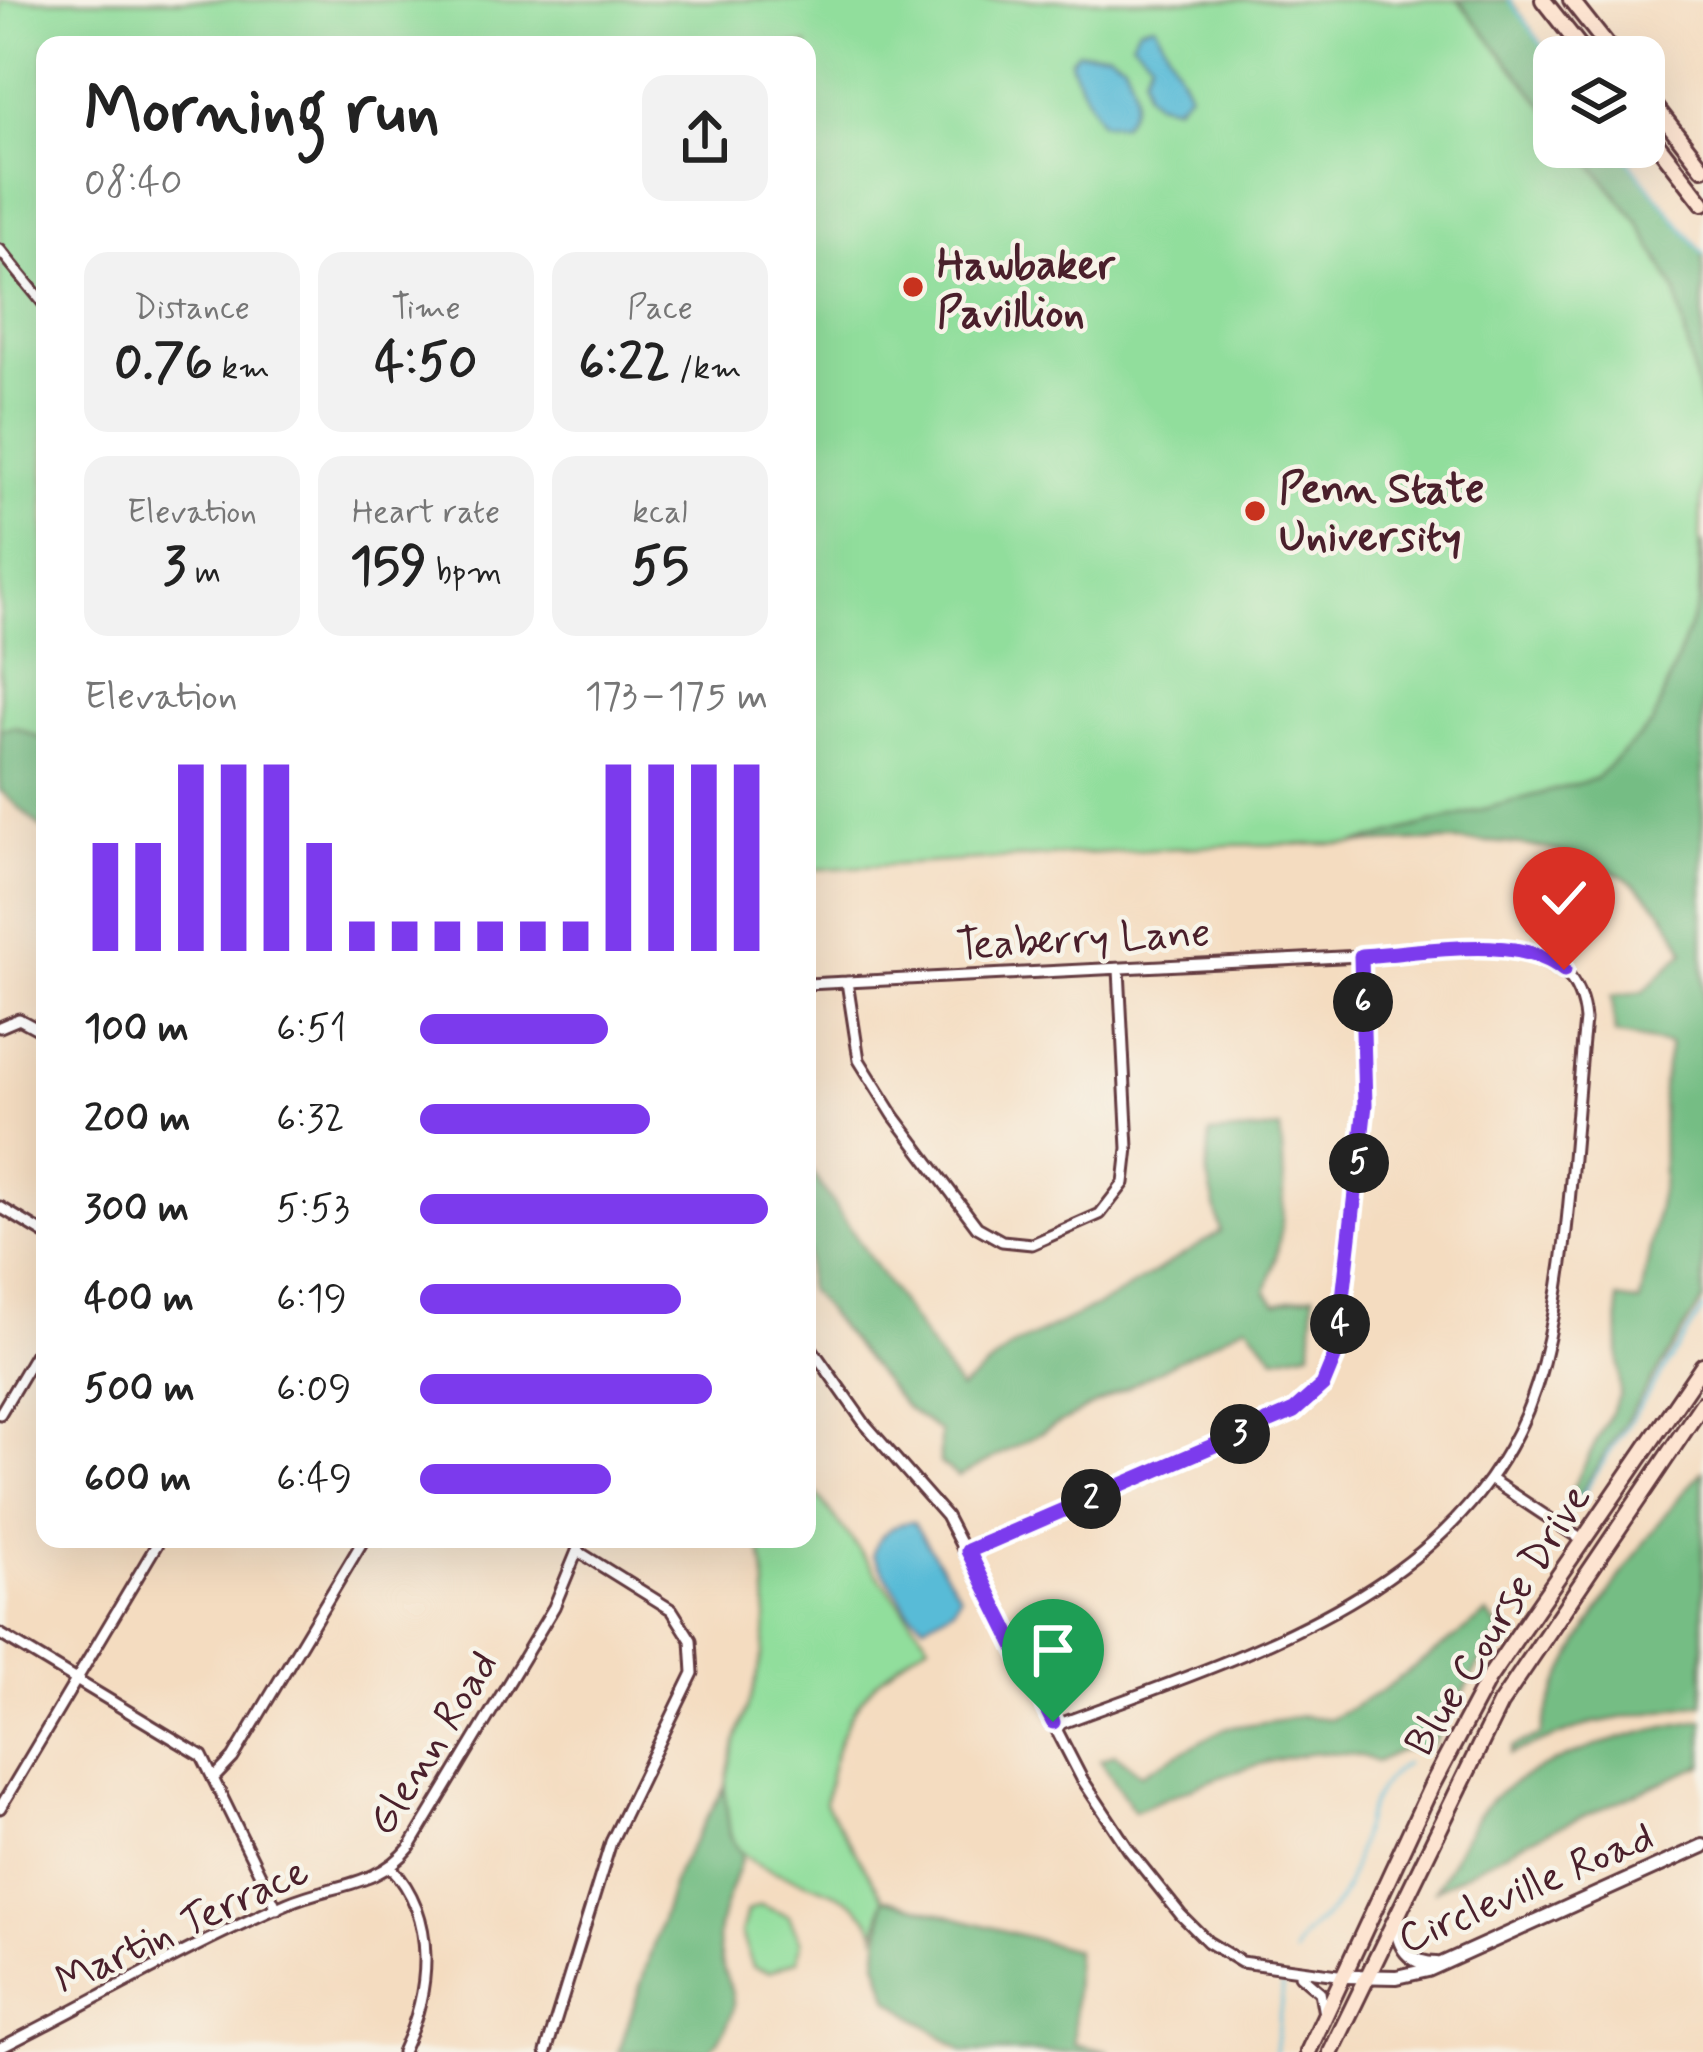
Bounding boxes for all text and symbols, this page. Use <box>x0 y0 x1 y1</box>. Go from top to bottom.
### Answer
map controls <box>1533 36 1665 168</box>
button: layers <box>1533 36 1665 168</box>
text: Morning run <box>84 70 440 156</box>
button: share <box>642 75 768 201</box>
text: 08:40 <box>84 158 183 209</box>
place label: Hawbaker Pavillion <box>937 239 1117 342</box>
marker: Hawbaker Pavillion <box>900 274 926 300</box>
text: Distance <box>134 287 250 331</box>
text: Time <box>391 287 461 331</box>
text: Pace <box>627 287 693 331</box>
text: 0.76 <box>114 331 213 397</box>
text: 4:50 <box>374 331 478 397</box>
text: 6:22 <box>578 331 670 397</box>
text: km <box>213 347 270 391</box>
text: /km <box>670 347 742 391</box>
place label: Penn State University <box>1279 463 1485 566</box>
text: Elevation <box>127 491 257 535</box>
text: Heart rate <box>352 491 500 535</box>
text: kcal <box>632 491 688 535</box>
marker: Penn State University <box>1242 498 1268 524</box>
text: 3 <box>163 535 186 601</box>
text: 159 <box>350 535 427 601</box>
text: 55 <box>631 535 689 601</box>
text: m <box>186 551 221 595</box>
text: bpm <box>427 551 502 595</box>
text: Elevation <box>84 672 238 723</box>
text: 173–175 m <box>585 672 768 723</box>
pin <box>1513 847 1615 970</box>
icon: check <box>1531 865 1597 931</box>
street label: Teaberry Lane <box>955 906 1212 975</box>
pin: 6 <box>1333 972 1393 1032</box>
text: 6 <box>1355 980 1371 1024</box>
text: 100 m <box>84 1004 189 1055</box>
text: 6:51 <box>276 1004 347 1055</box>
text: 200 m <box>84 1094 190 1145</box>
text: 6:32 <box>276 1094 345 1145</box>
pin: 5 <box>1329 1133 1389 1193</box>
text: 5 <box>1349 1141 1369 1185</box>
text: 300 m <box>84 1184 189 1235</box>
text: 5:53 <box>276 1184 350 1235</box>
text: 400 m <box>84 1274 194 1325</box>
text: 6:19 <box>276 1274 347 1325</box>
pin: 4 <box>1310 1294 1370 1354</box>
text: 4 <box>1330 1302 1350 1346</box>
text: 500 m <box>84 1364 195 1415</box>
text: 6:09 <box>276 1364 351 1415</box>
pin: 3 <box>1210 1404 1270 1464</box>
text: 3 <box>1233 1412 1247 1456</box>
text: 600 m <box>84 1454 191 1505</box>
text: 6:49 <box>276 1454 352 1505</box>
pin: 2 <box>1061 1469 1121 1529</box>
street label: Blue Course Drive <box>1393 1474 1605 1767</box>
text: 2 <box>1083 1477 1099 1521</box>
pin <box>1002 1599 1104 1722</box>
icon: arrive <box>1020 1617 1086 1683</box>
street label: Glenn Road <box>356 1641 512 1846</box>
street label: Circleville Road <box>1390 1811 1663 1968</box>
street label: Martin Terrace <box>47 1845 318 2010</box>

